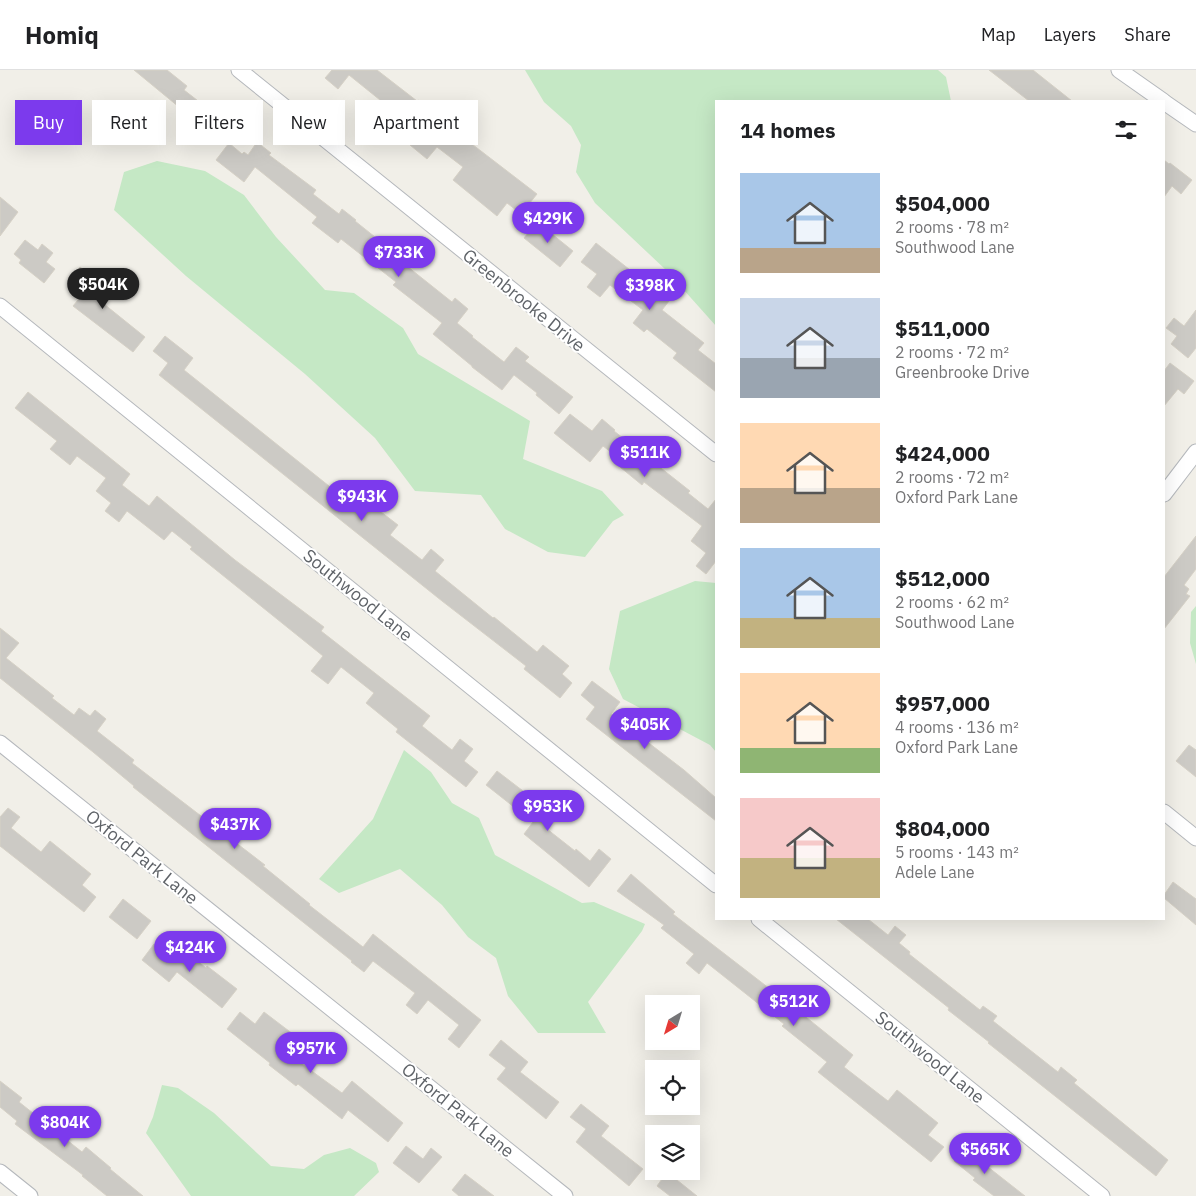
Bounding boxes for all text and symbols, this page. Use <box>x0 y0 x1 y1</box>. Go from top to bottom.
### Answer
text: Homiq <box>25 19 99 51</box>
text: Map <box>981 23 1016 46</box>
text: Layers <box>1044 23 1096 46</box>
text: Share <box>1124 23 1171 46</box>
chip: Buy <box>15 100 82 145</box>
chip: Rent <box>92 100 166 145</box>
chip: Filters <box>176 100 263 145</box>
chip: New <box>273 100 345 145</box>
chip: Apartment <box>355 100 478 145</box>
text: 14 homes <box>740 116 836 144</box>
icon: filters <box>1112 116 1140 144</box>
text: $504,000 <box>895 189 990 217</box>
icon: home <box>780 193 840 253</box>
pin: $429K <box>513 202 583 244</box>
text: $429K <box>523 208 573 228</box>
text: 2 rooms · 78 m² <box>895 217 1009 237</box>
pin: $733K <box>364 236 434 278</box>
text: Southwood Lane <box>895 237 1015 257</box>
text: $733K <box>374 242 424 262</box>
street label: Greenbrooke Drive <box>458 243 590 357</box>
pin: $504K <box>68 268 138 310</box>
pin: $398K <box>615 268 685 311</box>
text: $504K <box>78 274 128 294</box>
text: $398K <box>625 275 675 295</box>
text: $511,000 <box>895 314 990 342</box>
icon: home <box>780 318 840 378</box>
text: 2 rooms · 72 m² <box>895 342 1009 362</box>
text: Greenbrooke Drive <box>895 362 1029 382</box>
pin: $511K <box>610 436 680 478</box>
text: $424,000 <box>895 439 990 467</box>
text: $511K <box>620 442 670 462</box>
icon: home <box>780 443 840 503</box>
text: 2 rooms · 72 m² <box>895 467 1009 487</box>
pin: $943K <box>327 480 397 522</box>
text: $943K <box>337 486 387 506</box>
text: Oxford Park Lane <box>895 487 1018 507</box>
street label: Southwood Lane <box>298 544 418 646</box>
text: $512,000 <box>895 564 990 592</box>
icon: home <box>780 568 840 628</box>
text: 2 rooms · 62 m² <box>895 592 1009 612</box>
text: Southwood Lane <box>895 612 1015 632</box>
text: $957,000 <box>895 689 990 717</box>
icon: home <box>780 693 840 753</box>
pin: $405K <box>610 708 680 750</box>
text: $405K <box>620 714 670 734</box>
text: 4 rooms · 136 m² <box>895 717 1019 737</box>
text: Oxford Park Lane <box>895 737 1018 757</box>
pin: $953K <box>513 790 583 832</box>
text: $953K <box>523 796 573 816</box>
street label: Oxford Park Lane <box>81 805 203 910</box>
pin: $437K <box>200 808 270 850</box>
text: $437K <box>210 814 260 834</box>
text: $804,000 <box>895 814 990 842</box>
icon: home <box>780 818 840 878</box>
text: 5 rooms · 143 m² <box>895 842 1019 862</box>
text: Adele Lane <box>895 862 975 882</box>
pin: $424K <box>155 930 225 973</box>
text: $424K <box>165 937 215 957</box>
pin: $512K <box>759 984 829 1027</box>
text: $512K <box>769 991 819 1011</box>
north arrow <box>645 995 700 1050</box>
map controls <box>645 995 700 1180</box>
street label: Southwood Lane <box>870 1006 990 1108</box>
pin: $957K <box>276 1032 346 1074</box>
text: $957K <box>286 1038 336 1058</box>
street label: Oxford Park Lane <box>397 1058 519 1163</box>
button: locate <box>645 1060 700 1115</box>
pin: $804K <box>30 1106 100 1148</box>
text: $804K <box>40 1112 90 1132</box>
button: layers <box>645 1125 700 1180</box>
pin: $565K <box>950 1132 1020 1175</box>
text: $565K <box>960 1139 1010 1159</box>

